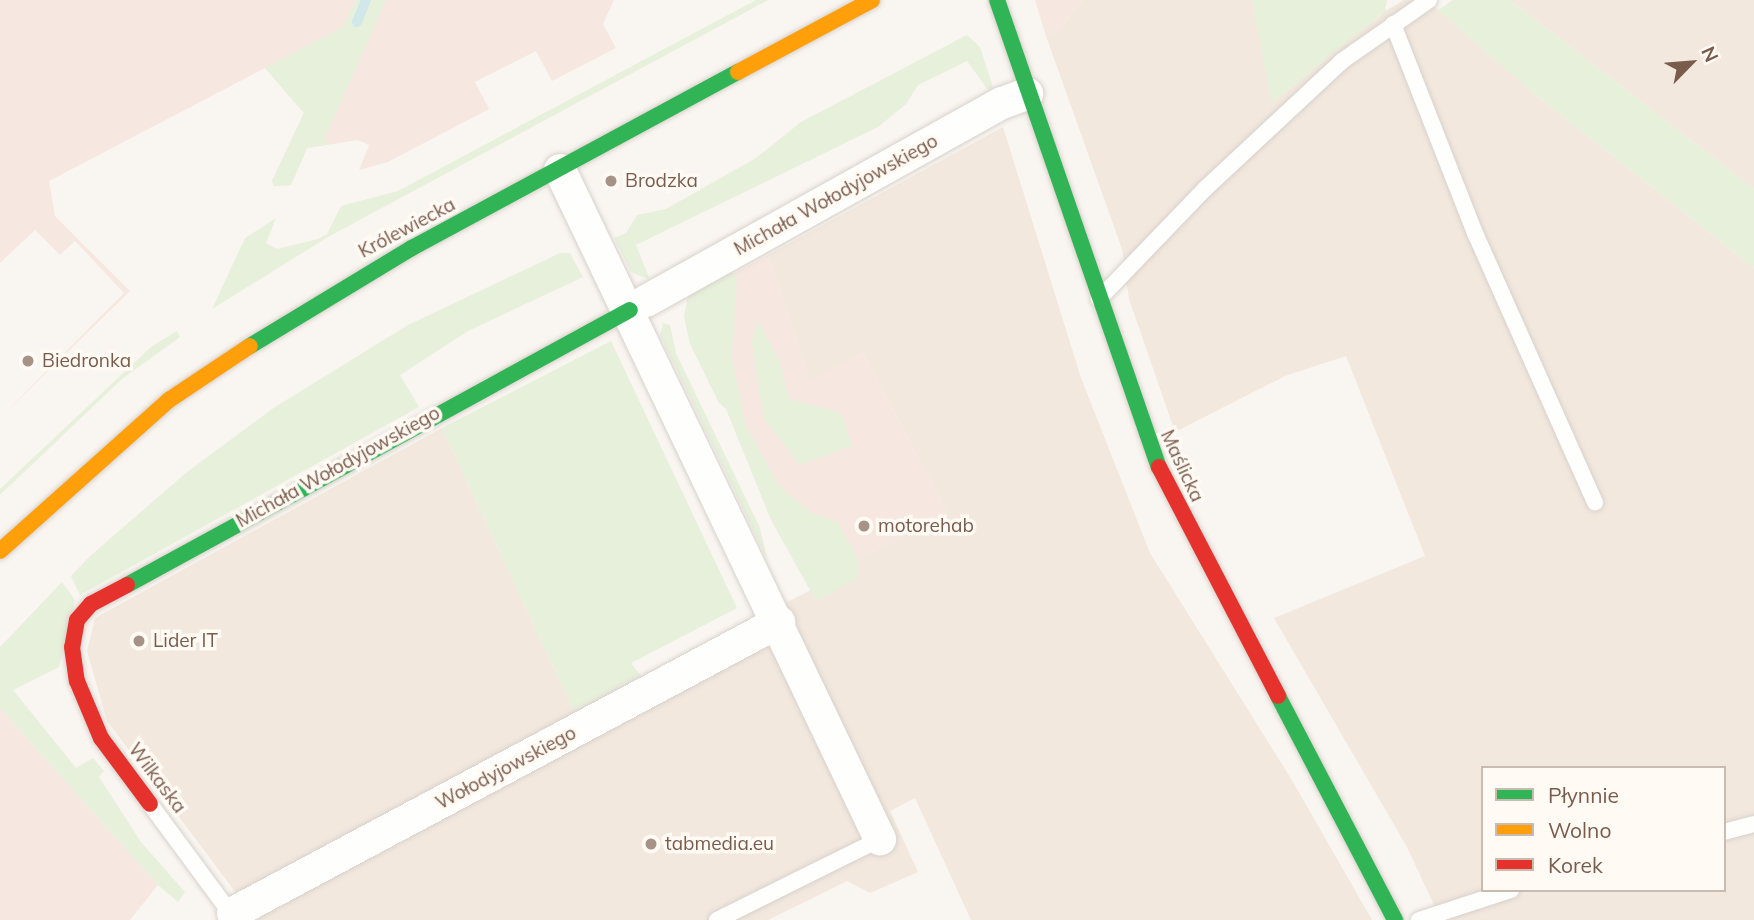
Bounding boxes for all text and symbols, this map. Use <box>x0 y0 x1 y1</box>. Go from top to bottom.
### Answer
north arrow <box>1656 28 1726 98</box>
text: N <box>1696 43 1724 66</box>
street label: Michała Wołodyjowskiego <box>730 129 942 261</box>
place label: Brodzka <box>625 170 698 192</box>
marker: Brodzka <box>603 173 619 189</box>
street label: Królewiecka <box>355 193 459 263</box>
place label: Biedronka <box>42 350 131 372</box>
marker: Biedronka <box>20 353 36 369</box>
street label: Michała Wołodyjowskiego <box>232 401 444 533</box>
street label: Maślicka <box>1155 426 1209 506</box>
place label: motorehab <box>878 515 974 537</box>
marker: motorehab <box>856 518 872 534</box>
place label: Lider IT <box>153 630 218 652</box>
marker: Lider IT <box>131 633 147 649</box>
street label: Wołodyjowskiego <box>432 721 580 815</box>
street label: Wilkaska <box>123 738 191 818</box>
legend <box>1481 766 1726 892</box>
text: Płynnie <box>1548 782 1619 808</box>
text: Wolno <box>1548 817 1611 843</box>
place label: tabmedia.eu <box>665 833 774 855</box>
marker: tabmedia.eu <box>643 836 659 852</box>
text: Korek <box>1548 852 1603 878</box>

